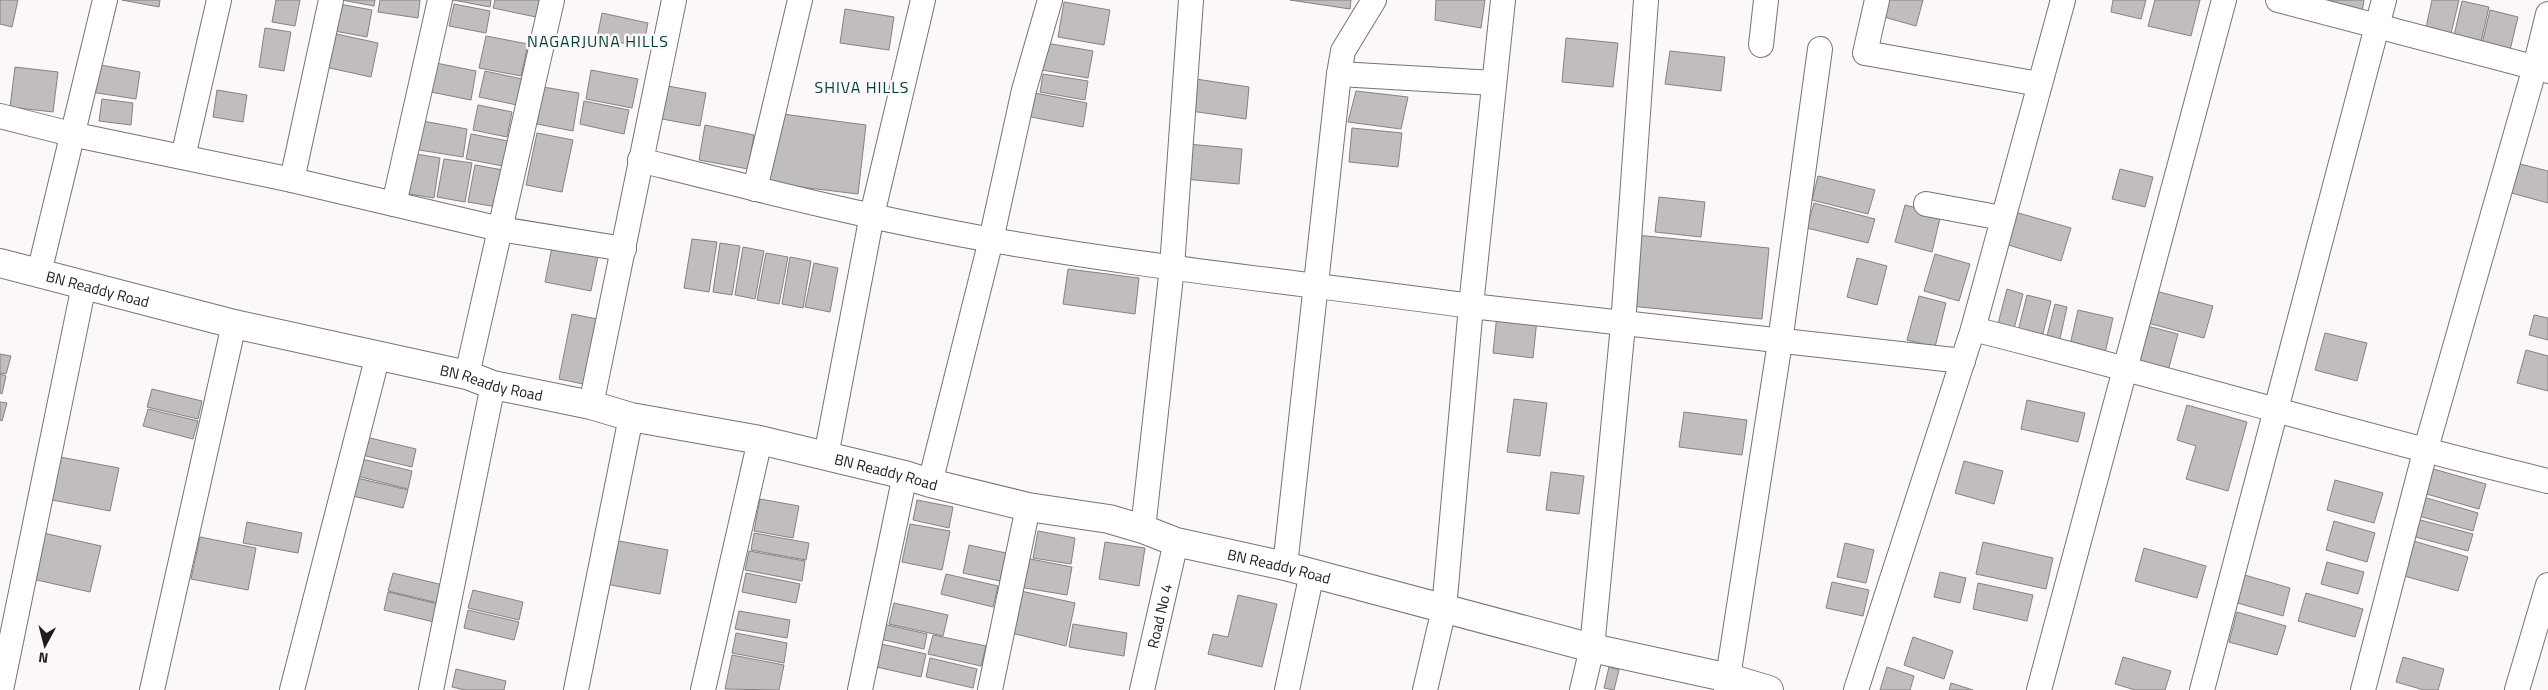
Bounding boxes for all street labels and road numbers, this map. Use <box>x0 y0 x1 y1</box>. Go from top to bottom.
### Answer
street label: BN Readdy Road <box>44 264 152 313</box>
street label: BN Readdy Road <box>438 358 545 406</box>
street label: BN Readdy Road <box>832 447 940 496</box>
street label: BN Readdy Road <box>1225 542 1334 589</box>
street label: Road No 4 <box>1140 581 1178 650</box>

